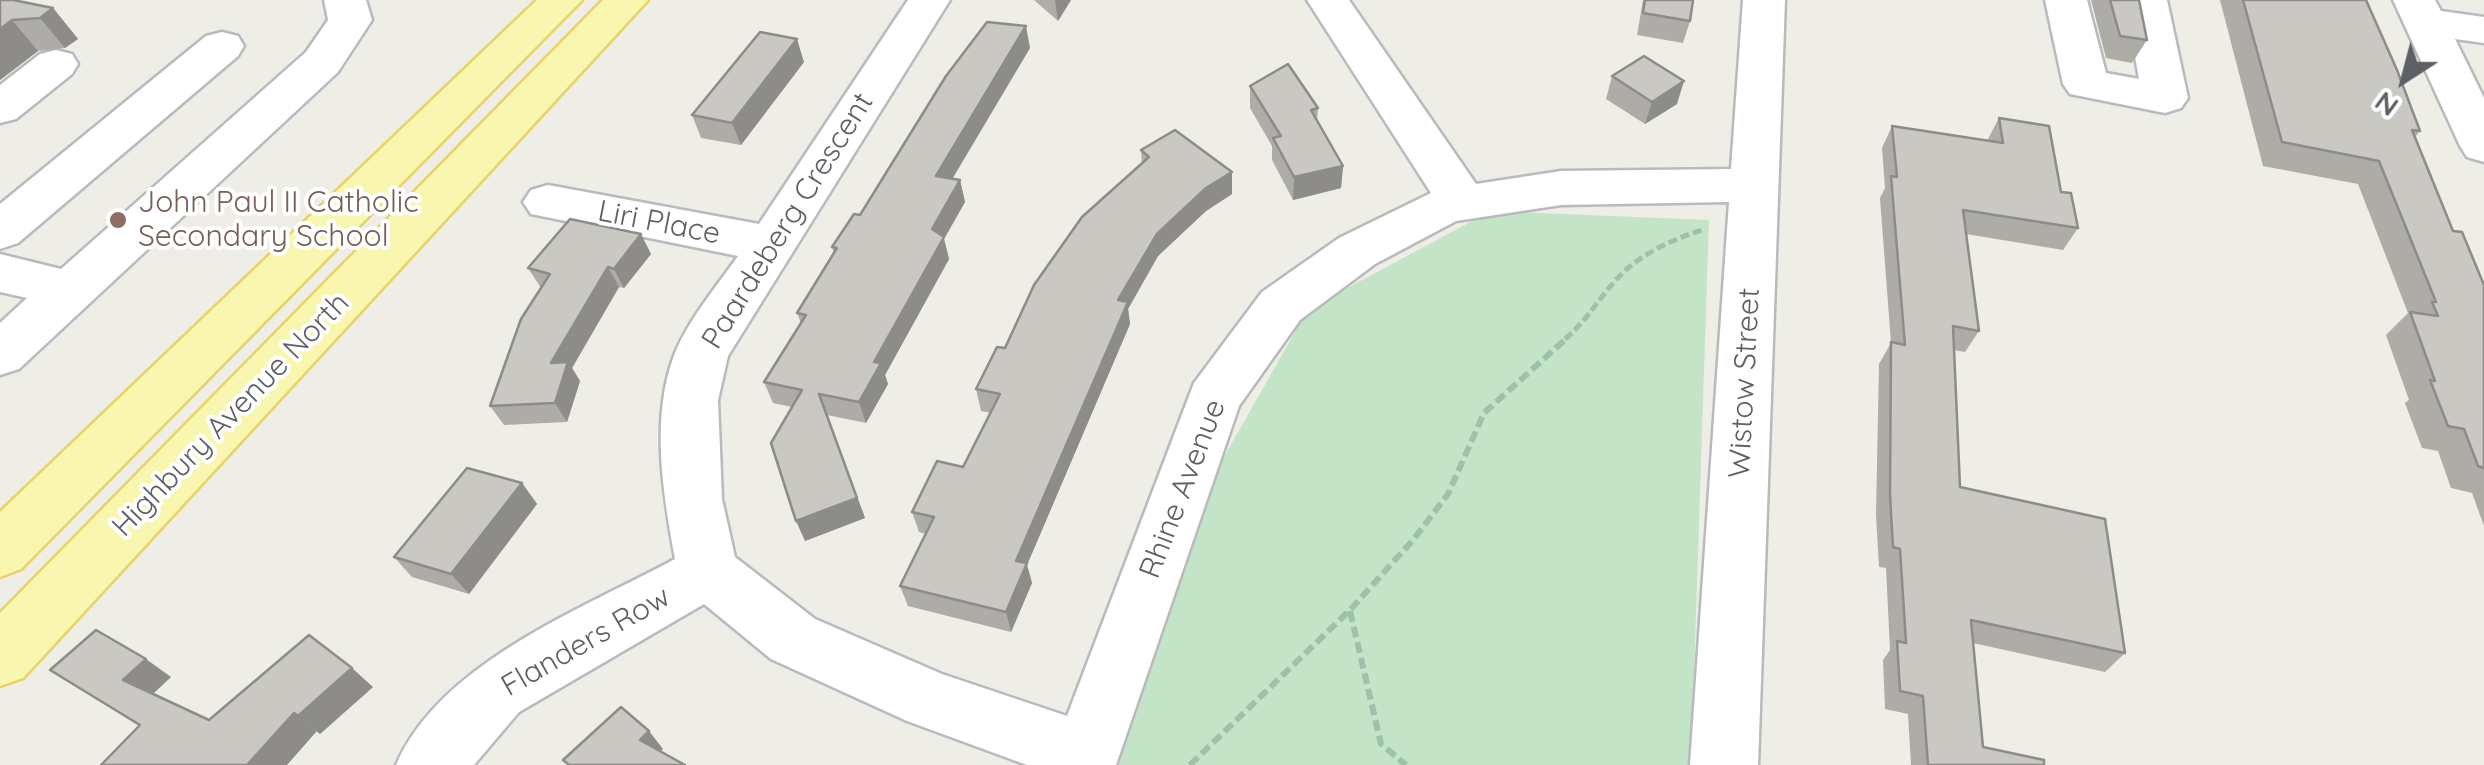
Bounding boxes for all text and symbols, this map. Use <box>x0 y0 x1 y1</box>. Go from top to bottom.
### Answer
north arrow <box>2354 30 2454 130</box>
text: N <box>2367 84 2405 125</box>
street label: Paardeberg Crescent <box>695 86 881 356</box>
place label: John Paul II Catholic Secondary School <box>138 185 419 256</box>
street label: Liri Place <box>595 194 723 252</box>
marker: John Paul II Catholic Secondary School <box>107 209 129 231</box>
street label: Highbury Avenue North <box>105 285 357 545</box>
street label: Wistow Street <box>1722 287 1768 479</box>
street label: Rhine Avenue <box>1132 394 1234 584</box>
street label: Flanders Row <box>495 579 677 705</box>

